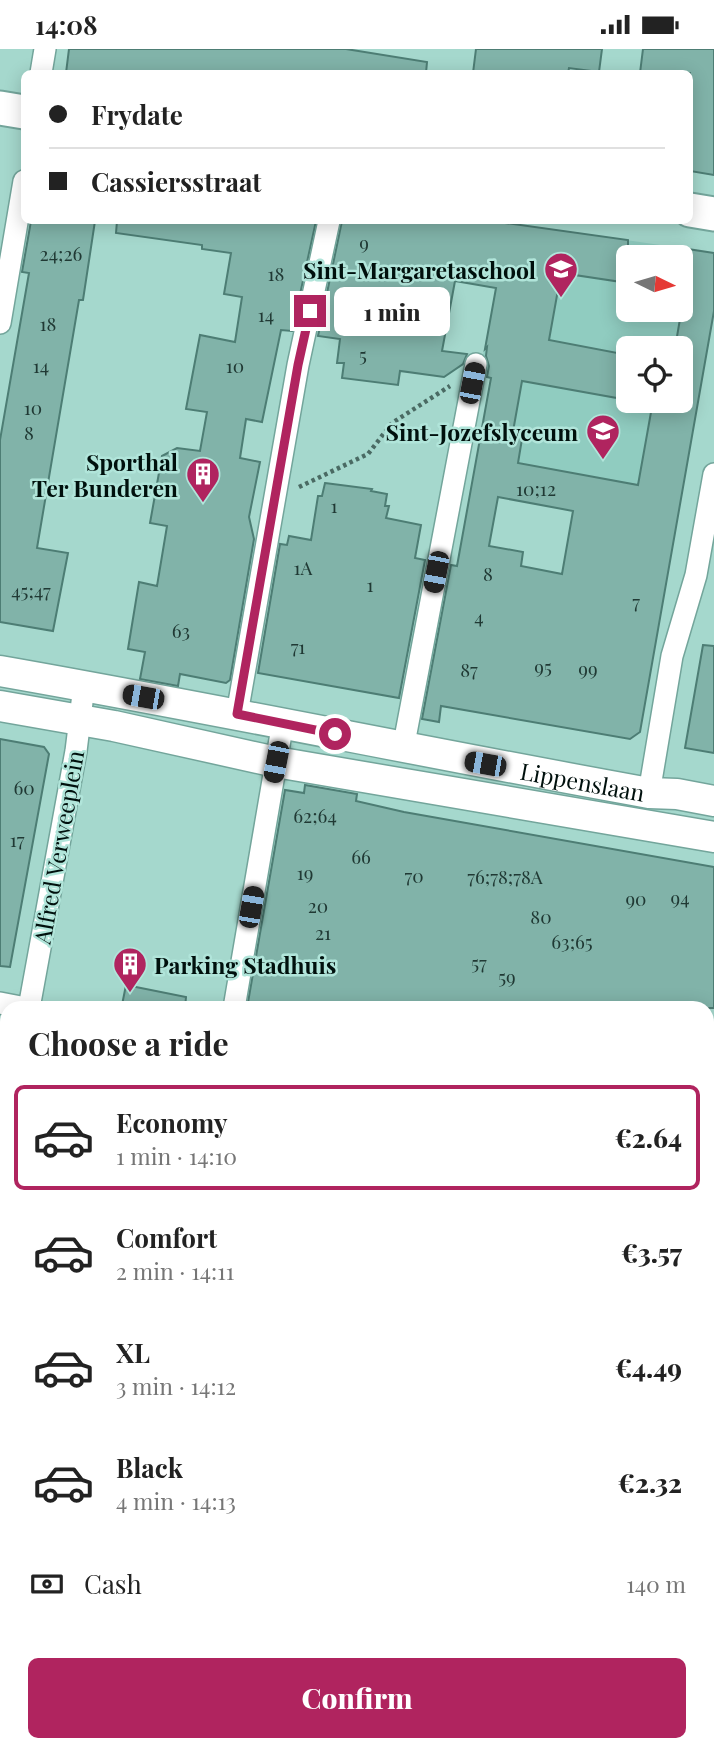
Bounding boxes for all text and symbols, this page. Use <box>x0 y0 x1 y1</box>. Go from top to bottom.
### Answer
text: 14:08 <box>35 7 98 42</box>
text: Frydate <box>91 97 183 132</box>
text: Cassiersstraat <box>91 164 262 199</box>
house number: 9 <box>359 229 369 255</box>
house number: 24;26 <box>40 240 83 266</box>
north arrow <box>616 245 693 322</box>
map controls <box>616 245 693 413</box>
school or university icon: Sint-Margaretaschool <box>542 250 580 299</box>
place label: Sint-Margaretaschool <box>303 254 536 285</box>
house number: 18 <box>268 260 284 286</box>
callout: 1 min <box>334 287 450 335</box>
route end <box>294 295 326 327</box>
text: 1 min <box>364 296 420 327</box>
house number: 14 <box>258 301 274 327</box>
house number: 18 <box>40 310 56 336</box>
button: locate <box>616 336 693 413</box>
house number: 5 <box>359 341 367 367</box>
house number: 14 <box>33 352 49 378</box>
house number: 10 <box>226 352 244 378</box>
car <box>458 360 487 406</box>
house number: 10 <box>24 394 42 420</box>
school or university icon: Sint-Jozefslyceum <box>584 412 622 461</box>
place label: Sint-Jozefslyceum <box>386 416 578 447</box>
house number: 8 <box>24 419 34 445</box>
place label: Sporthal Ter Bunderen <box>32 446 178 503</box>
building icon: Sporthal Ter Bunderen <box>184 455 222 504</box>
house number: 10;12 <box>516 475 556 501</box>
house number: 1 <box>330 492 338 518</box>
car <box>422 549 451 595</box>
house number: 1A <box>293 554 314 580</box>
house number: 8 <box>483 560 493 586</box>
house number: 1 <box>366 571 374 597</box>
house number: 45;47 <box>11 577 51 603</box>
house number: 7 <box>632 588 640 614</box>
house number: 4 <box>474 603 484 629</box>
house number: 63 <box>172 617 190 643</box>
house number: 71 <box>291 633 305 659</box>
house number: 95 <box>534 653 552 679</box>
house number: 99 <box>578 655 598 681</box>
house number: 87 <box>460 656 478 682</box>
car <box>121 683 166 711</box>
route start <box>319 718 351 750</box>
car <box>262 739 291 785</box>
street label: Alfred Verweeplein <box>26 748 90 947</box>
car <box>463 750 508 778</box>
street label: Lippenslaan <box>518 754 648 808</box>
house number: 60 <box>13 774 35 800</box>
house number: 62;64 <box>293 802 337 828</box>
house number: 17 <box>10 826 25 852</box>
house number: 66 <box>351 843 371 869</box>
house number: 19 <box>297 859 313 885</box>
house number: 70 <box>404 862 424 888</box>
house number: 76;78;78A <box>467 863 544 889</box>
car <box>238 884 265 930</box>
house number: 94 <box>670 884 690 910</box>
house number: 90 <box>625 885 647 911</box>
house number: 20 <box>308 892 328 918</box>
house number: 80 <box>530 903 552 929</box>
house number: 21 <box>315 919 331 945</box>
house number: 63;65 <box>551 928 593 954</box>
building icon: Parking Stadhuis <box>111 945 149 994</box>
place label: Parking Stadhuis <box>154 949 336 980</box>
house number: 57 <box>471 949 487 975</box>
house number: 59 <box>498 963 516 989</box>
text: Choose a ride <box>28 1021 229 1064</box>
text: Economy <box>116 1105 227 1140</box>
icon: car <box>32 1106 95 1169</box>
text: €2.64 <box>615 1120 682 1155</box>
text: 1 min · 14:10 <box>116 1140 237 1171</box>
text: Comfort <box>116 1220 217 1255</box>
icon: car <box>32 1221 95 1284</box>
text: €3.57 <box>621 1235 682 1270</box>
text: 2 min · 14:11 <box>116 1255 234 1286</box>
text: XL <box>116 1335 150 1370</box>
icon: car <box>32 1336 95 1399</box>
text: €4.49 <box>615 1350 682 1385</box>
text: 3 min · 14:12 <box>116 1370 236 1401</box>
text: Black <box>116 1450 183 1485</box>
icon: car <box>32 1451 95 1514</box>
text: €2.32 <box>618 1465 682 1500</box>
text: 4 min · 14:13 <box>116 1485 236 1516</box>
icon: cash <box>28 1565 66 1603</box>
text: Cash <box>84 1566 142 1601</box>
text: 140 m <box>626 1568 686 1599</box>
button: Confirm <box>28 1658 686 1738</box>

